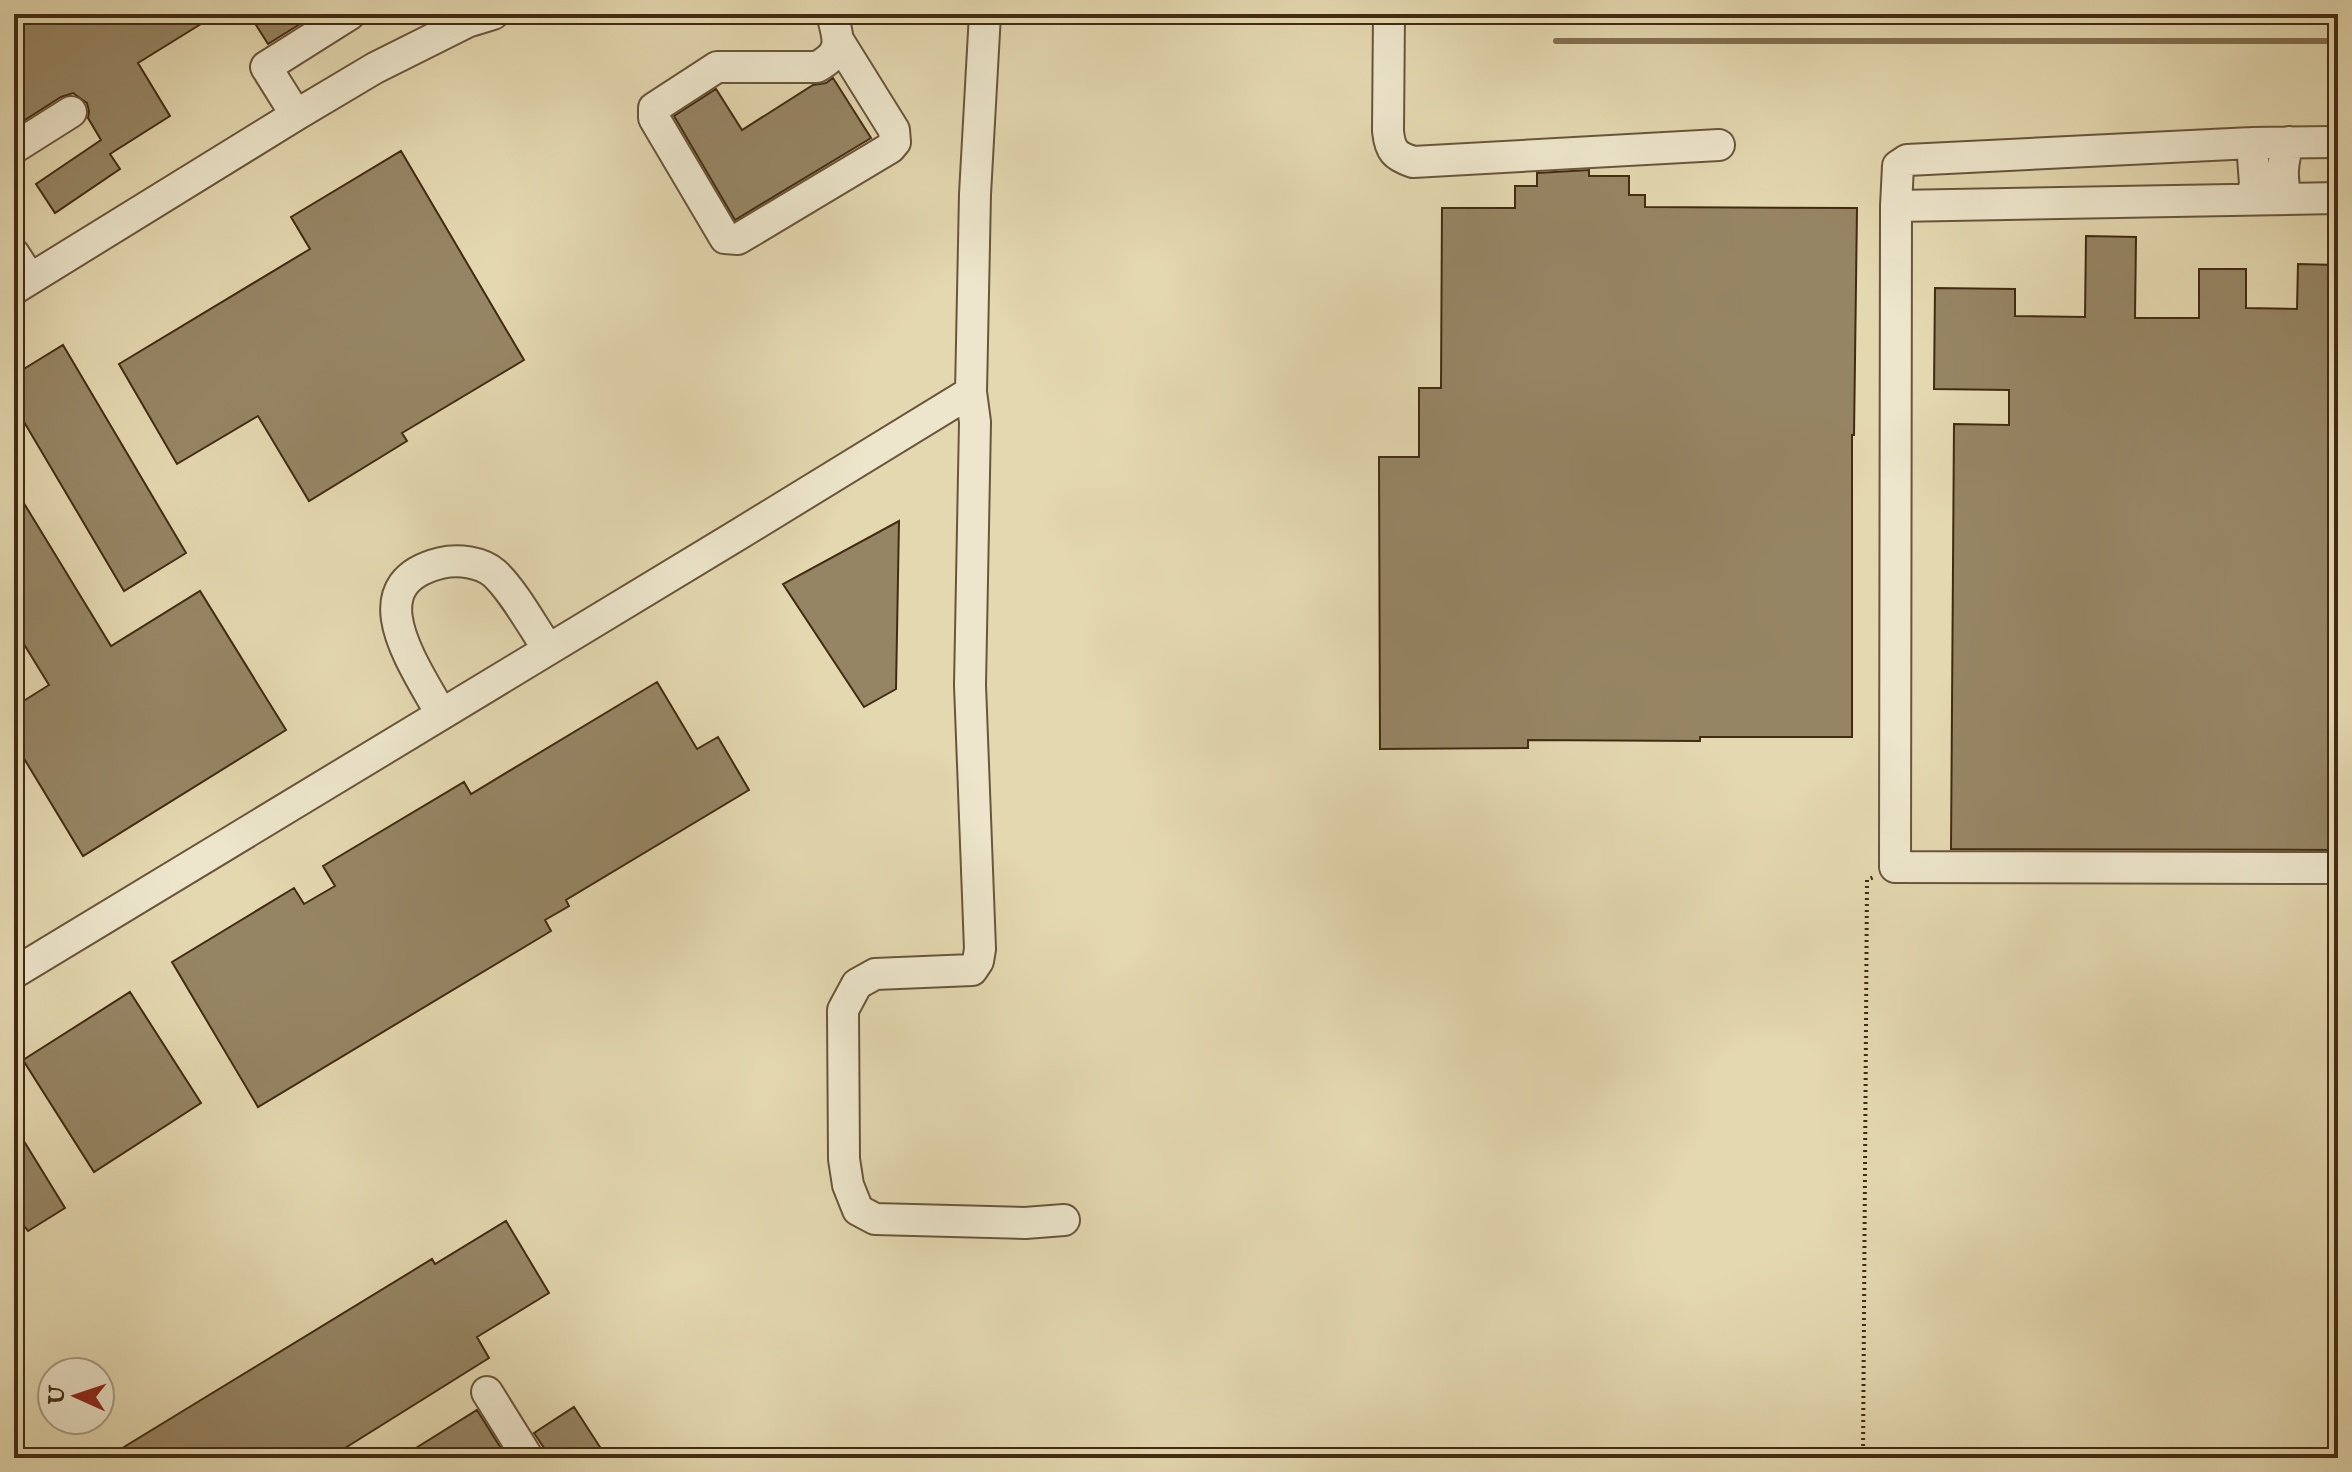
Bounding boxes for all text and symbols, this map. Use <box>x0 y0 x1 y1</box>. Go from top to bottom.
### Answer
north arrow <box>36 1356 116 1436</box>
text: U <box>44 1384 73 1406</box>

